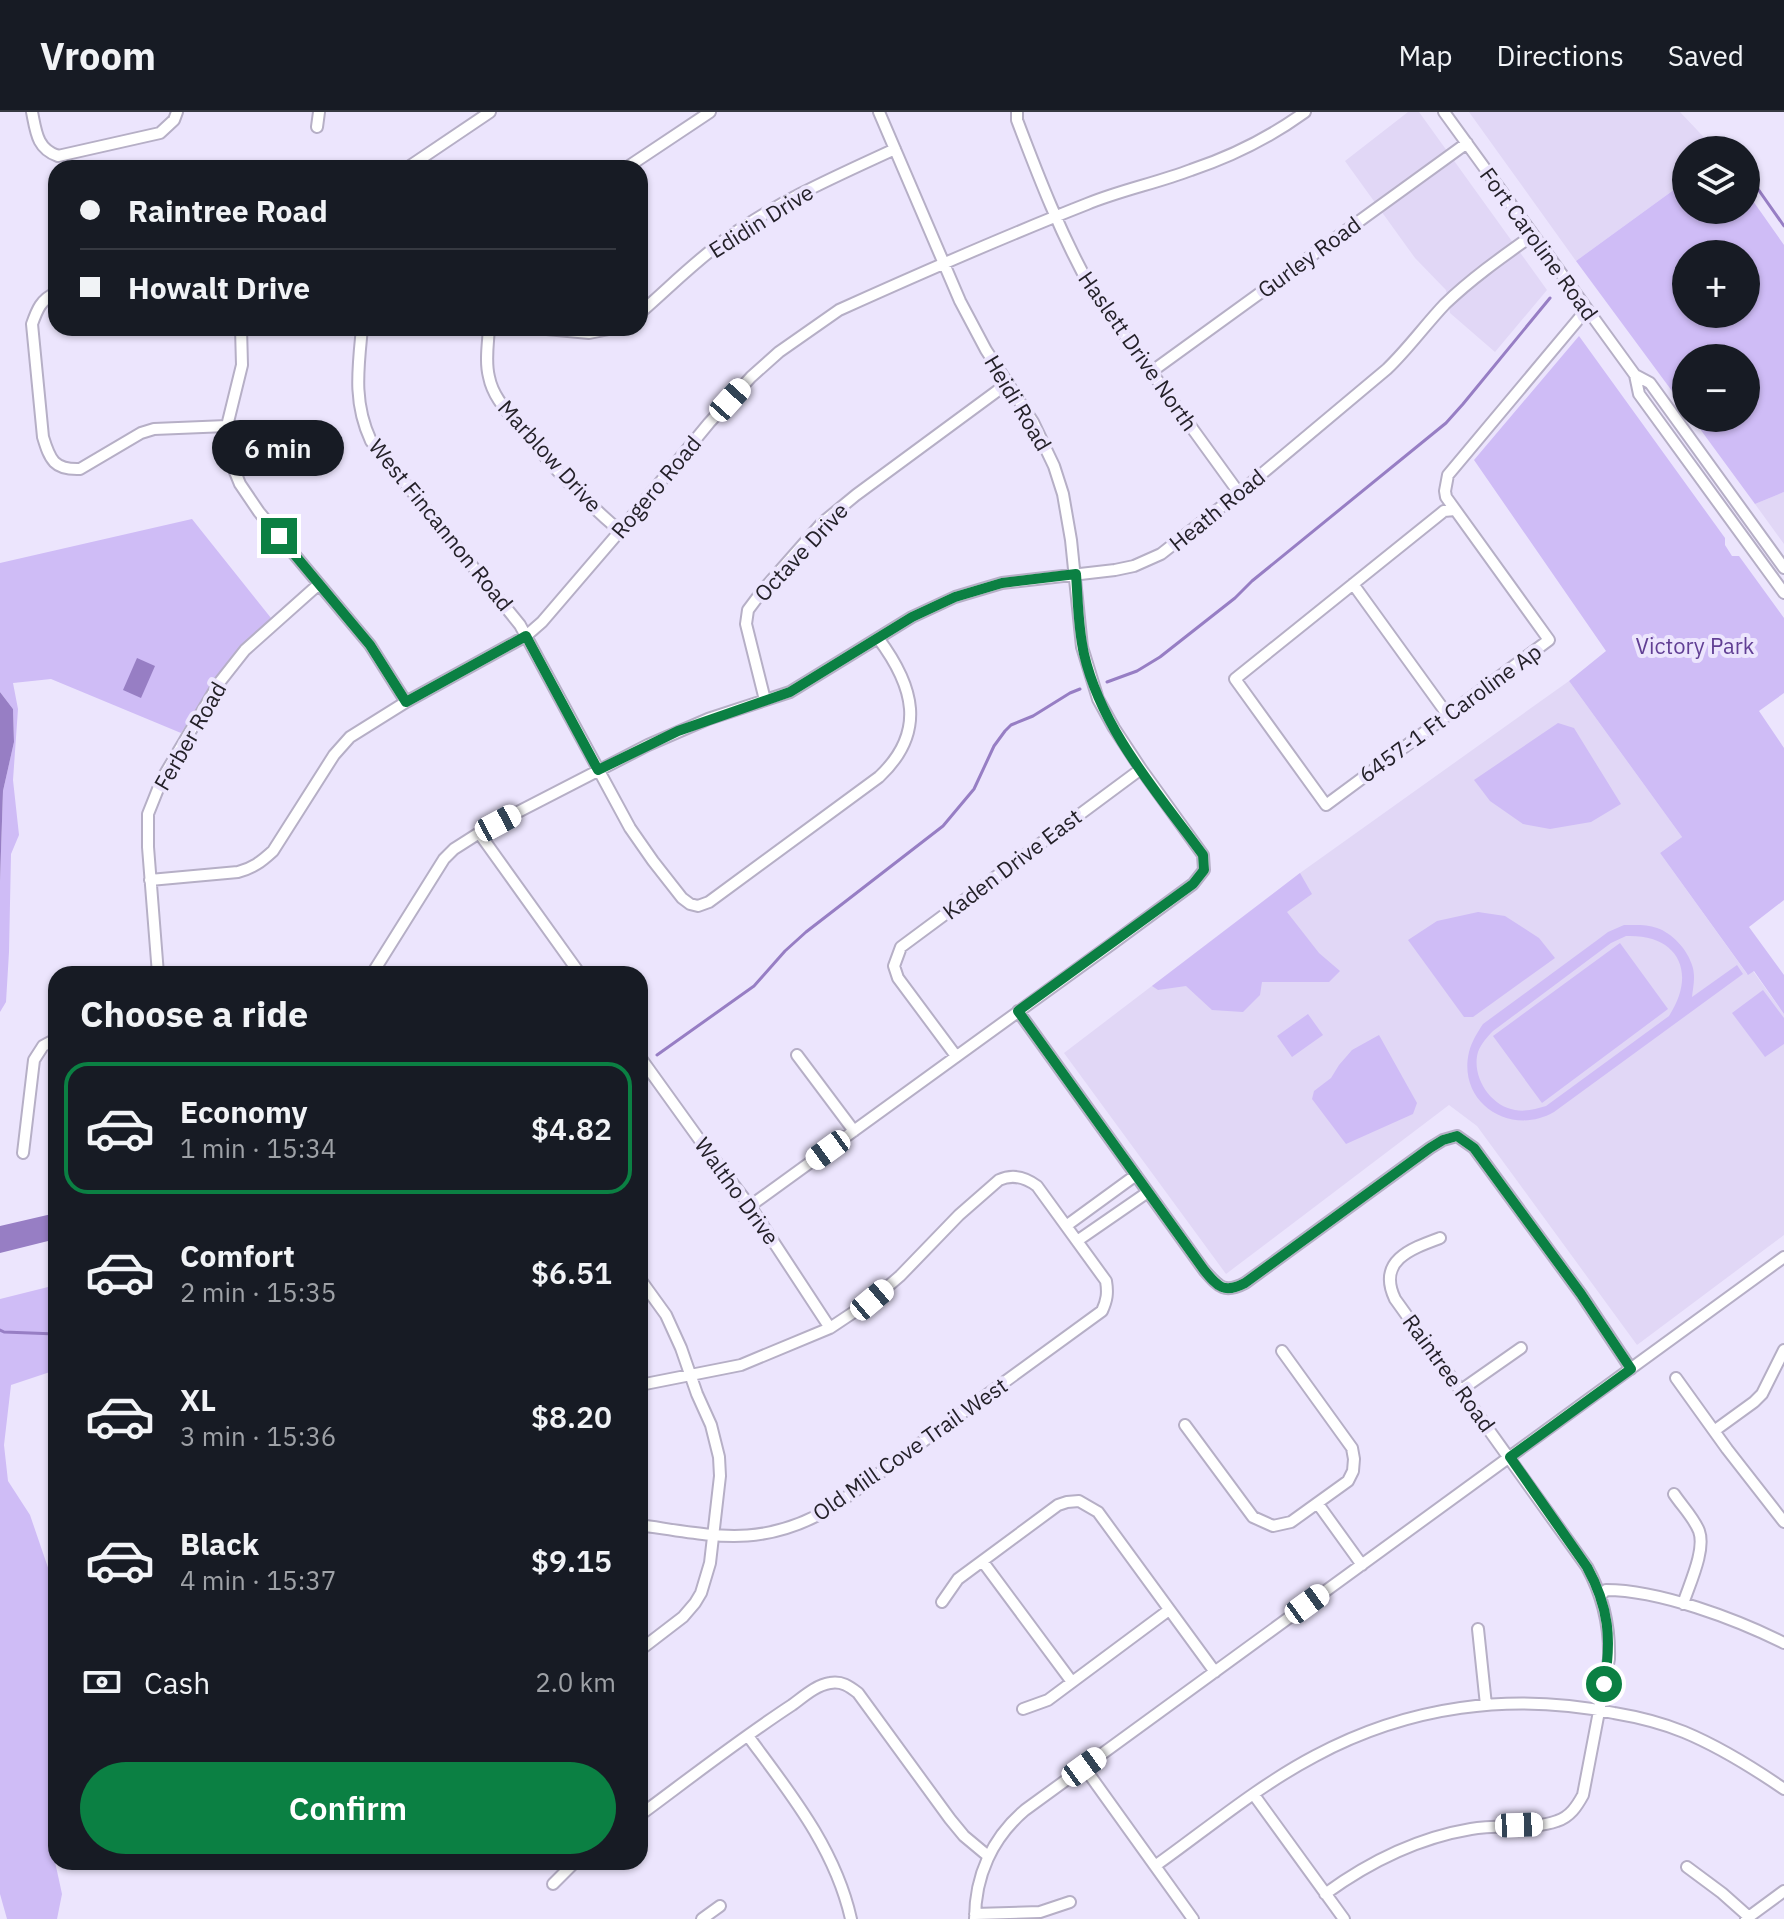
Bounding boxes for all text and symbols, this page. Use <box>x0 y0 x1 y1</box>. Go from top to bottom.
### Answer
text: Vroom <box>40 31 156 80</box>
text: Map <box>1398 37 1452 74</box>
text: Directions <box>1496 37 1624 74</box>
text: Saved <box>1668 37 1744 74</box>
map controls <box>1672 136 1760 432</box>
button: layers <box>1672 136 1760 224</box>
street label: Fort Caroline Road <box>1474 161 1605 326</box>
street label: Edidin Drive <box>703 177 818 264</box>
text: Raintree Road <box>128 191 328 230</box>
street label: Gurley Road <box>1251 209 1366 304</box>
button: + <box>1672 240 1760 328</box>
street label: Haslett Drive North <box>1072 265 1204 436</box>
text: Howalt Drive <box>128 268 310 307</box>
button: − <box>1672 344 1760 432</box>
street label: Heidi Road <box>978 349 1058 456</box>
car <box>705 374 755 426</box>
street label: Marblow Drive <box>492 393 609 518</box>
callout: 6 min <box>213 420 345 476</box>
street label: Rogero Road <box>604 429 707 544</box>
text: 6 min <box>244 431 312 465</box>
street label: West Fincannon Road <box>363 433 520 617</box>
street label: Heath Road <box>1163 462 1271 557</box>
street label: Octave Drive <box>747 496 854 607</box>
route end <box>261 518 297 554</box>
park label: Victory Park <box>1636 631 1755 660</box>
street label: 6457-1 Ft Caroline Ap <box>1353 637 1547 789</box>
street label: Ferber Road <box>147 676 232 795</box>
car <box>471 801 525 845</box>
street label: Kaden Drive East <box>936 802 1087 925</box>
text: Choose a ride <box>80 990 308 1037</box>
icon: car <box>84 1092 156 1164</box>
text: Economy <box>180 1092 308 1131</box>
text: $4.82 <box>531 1109 612 1148</box>
car <box>802 1126 854 1174</box>
text: 1 min · 15:34 <box>180 1131 336 1165</box>
street label: Waltho Drive <box>689 1131 786 1250</box>
icon: car <box>84 1236 156 1308</box>
text: Comfort <box>180 1236 295 1275</box>
text: $6.51 <box>531 1253 612 1292</box>
text: 2 min · 15:35 <box>180 1275 336 1309</box>
car <box>846 1275 898 1325</box>
street label: Raintree Road <box>1397 1308 1502 1438</box>
street label: Old Mill Cove Trail West <box>807 1370 1013 1527</box>
icon: car <box>84 1380 156 1452</box>
text: XL <box>180 1380 216 1419</box>
text: $8.20 <box>531 1397 612 1436</box>
text: 3 min · 15:36 <box>180 1419 336 1453</box>
icon: car <box>84 1524 156 1596</box>
text: Black <box>180 1524 259 1563</box>
text: $9.15 <box>531 1541 612 1580</box>
text: 4 min · 15:37 <box>180 1563 336 1597</box>
car <box>1281 1580 1333 1628</box>
icon: cash <box>80 1660 124 1704</box>
text: Cash <box>144 1663 210 1702</box>
text: 2.0 km <box>535 1665 616 1699</box>
route start <box>1586 1666 1622 1702</box>
car <box>1058 1743 1110 1791</box>
button: Confirm <box>80 1762 616 1854</box>
car <box>1495 1812 1543 1838</box>

